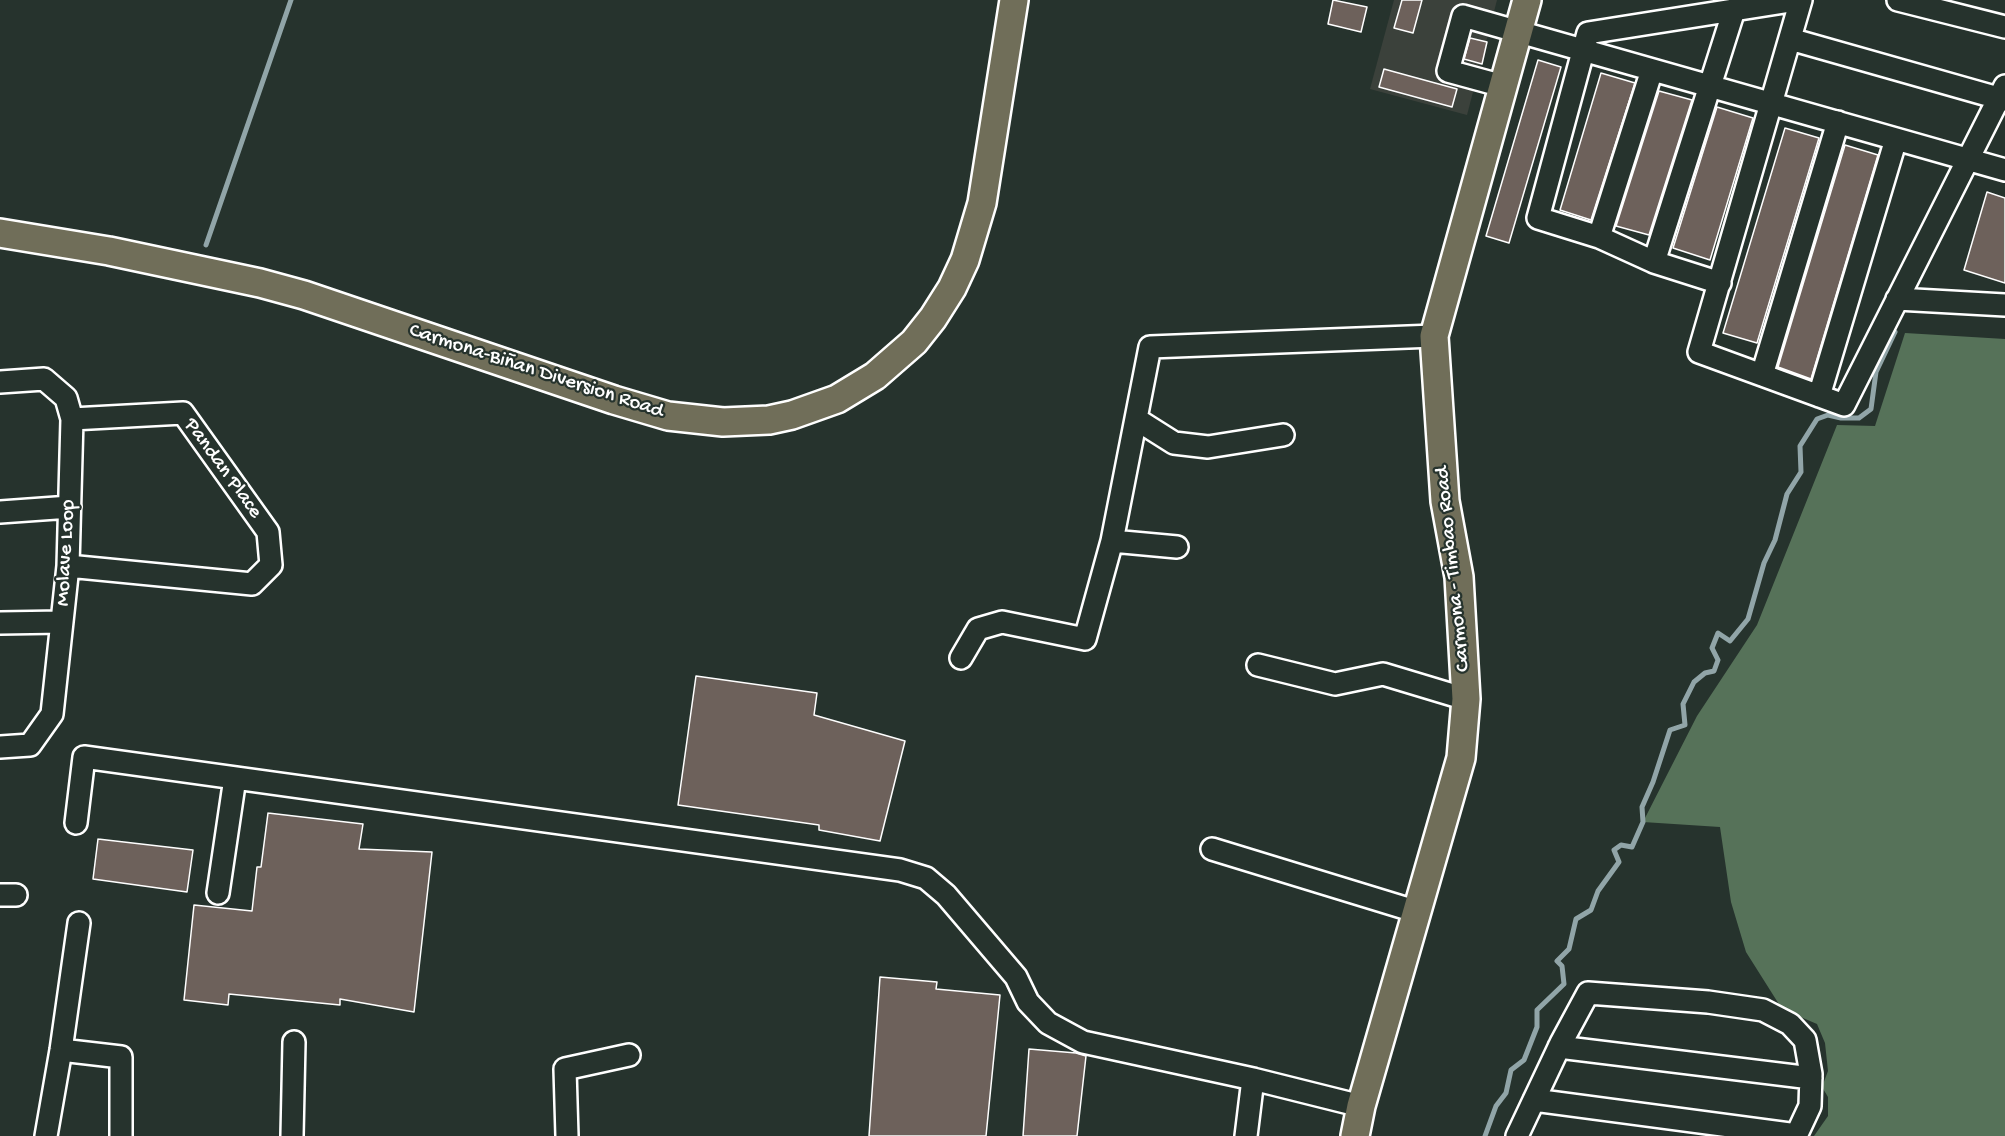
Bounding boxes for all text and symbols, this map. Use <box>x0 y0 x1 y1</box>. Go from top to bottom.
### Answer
street label: Carmona-Biñan Diversion Road <box>406 319 666 425</box>
street label: Pandan Place <box>177 414 267 524</box>
street label: Carmona - Timbao Road <box>1431 465 1477 673</box>
street label: Molave Loop <box>52 499 82 607</box>

